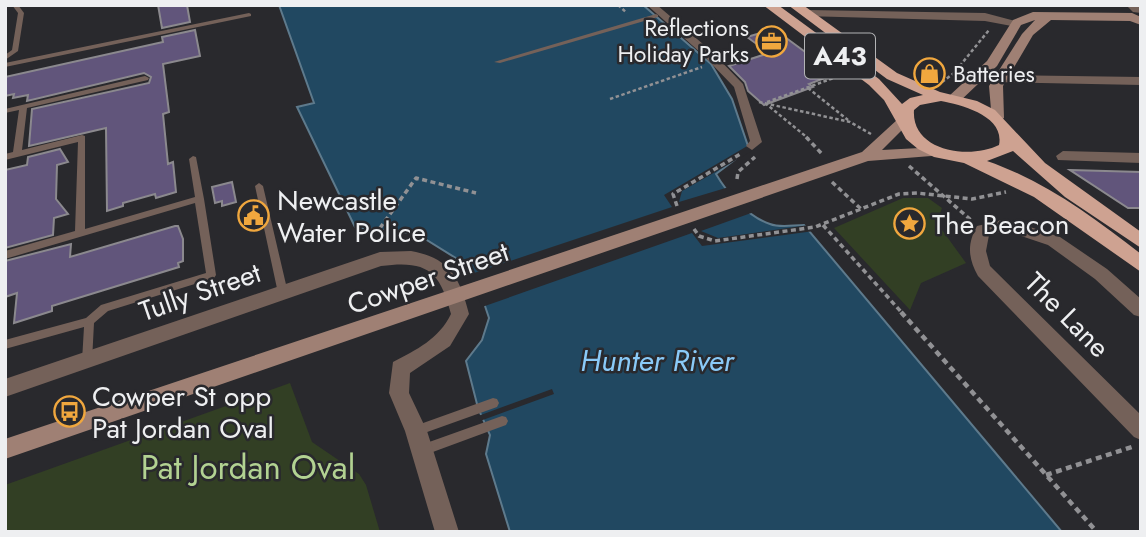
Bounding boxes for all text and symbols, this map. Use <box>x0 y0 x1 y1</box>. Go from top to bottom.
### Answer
place label: Reflections Holiday Parks <box>617 11 749 71</box>
office icon: Reflections Holiday Parks <box>755 24 789 58</box>
road number: A43 <box>805 34 875 78</box>
shop icon: Batteries <box>913 57 947 91</box>
place label: Batteries <box>953 57 1035 91</box>
place label: Newcastle Water Police <box>277 180 426 253</box>
public building icon: Newcastle Water Police <box>237 199 271 233</box>
place label: The Beacon <box>932 204 1069 245</box>
place icon: The Beacon <box>892 207 926 241</box>
street label: Cowper Street <box>342 231 514 325</box>
street label: Tully Street <box>134 252 266 332</box>
street label: The Lane <box>1015 263 1119 367</box>
water label: Hunter River <box>580 339 736 382</box>
place label: Cowper St opp Pat Jordan Oval <box>92 376 274 449</box>
bus stop icon: Cowper St opp Pat Jordan Oval <box>52 395 86 429</box>
park label: Pat Jordan Oval <box>141 444 355 491</box>

